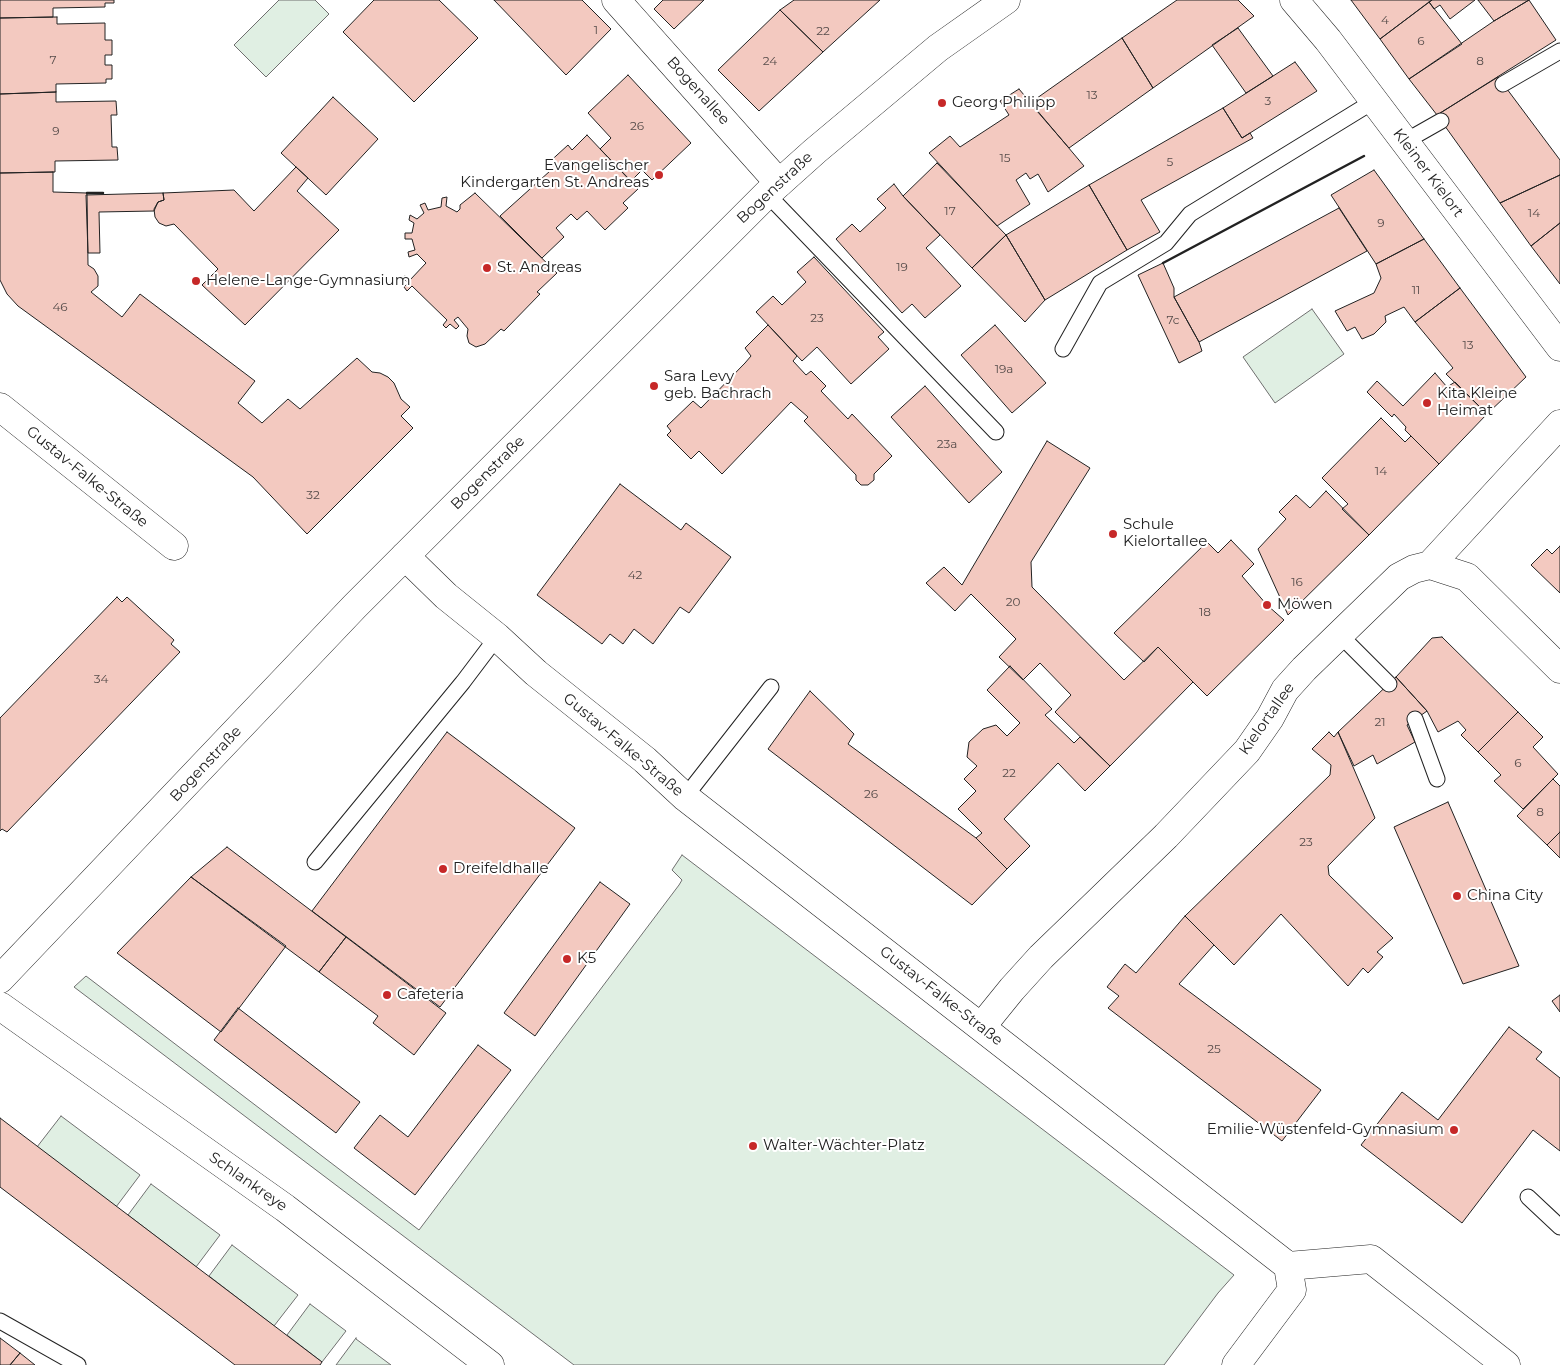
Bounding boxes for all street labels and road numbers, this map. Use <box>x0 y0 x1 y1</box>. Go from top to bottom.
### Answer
street label: Bogenallee <box>663 53 733 129</box>
street label: Kleiner Kielort <box>1389 125 1467 221</box>
street label: Bogenstraße <box>733 148 817 228</box>
street label: Gustav-Falke-Straße <box>23 422 151 532</box>
street label: Bogenstraße <box>447 432 529 514</box>
street label: Kielortallee <box>1235 679 1299 759</box>
street label: Gustav-Falke-Straße <box>559 690 687 800</box>
street label: Bogenstraße <box>166 722 246 806</box>
street label: Gustav-Falke-Straße <box>876 942 1006 1050</box>
street label: Schlankreye <box>205 1148 291 1216</box>

